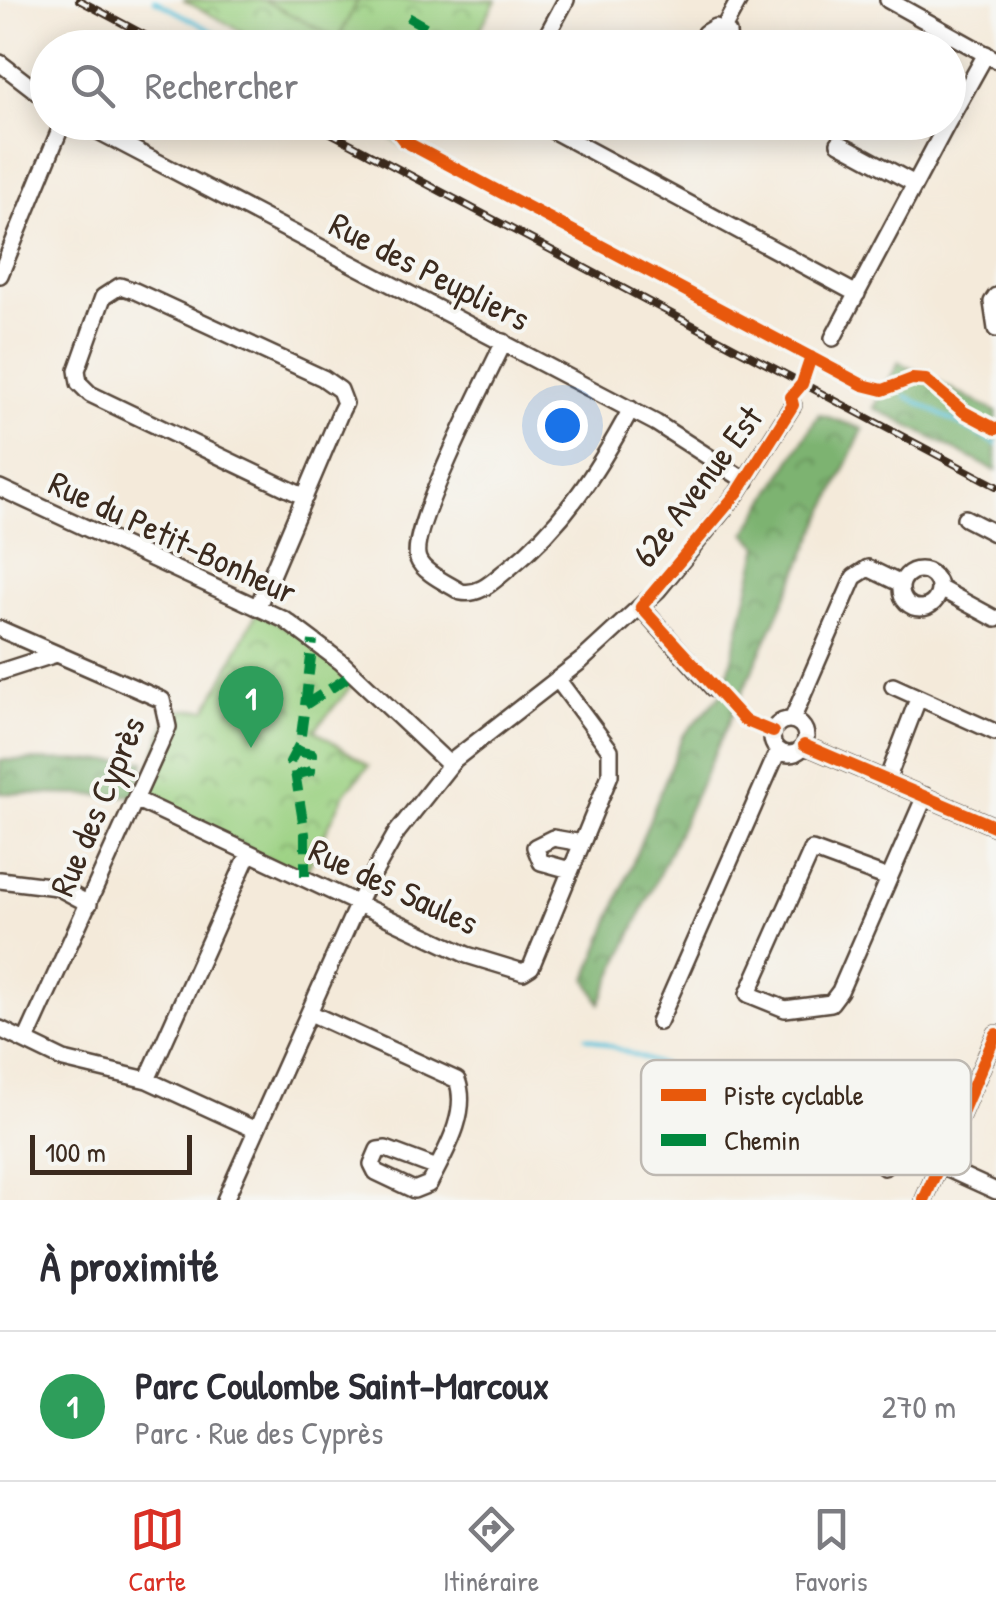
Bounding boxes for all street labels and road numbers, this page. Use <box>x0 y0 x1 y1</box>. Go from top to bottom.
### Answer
street label: Rue des Peupliers <box>322 200 538 342</box>
street label: 62e Avenue Est <box>621 395 774 576</box>
street label: Rue du Petit-Bonheur <box>42 459 304 615</box>
street label: Rue des Cyprès <box>38 709 156 903</box>
street label: Rue des Saules <box>302 826 486 946</box>

